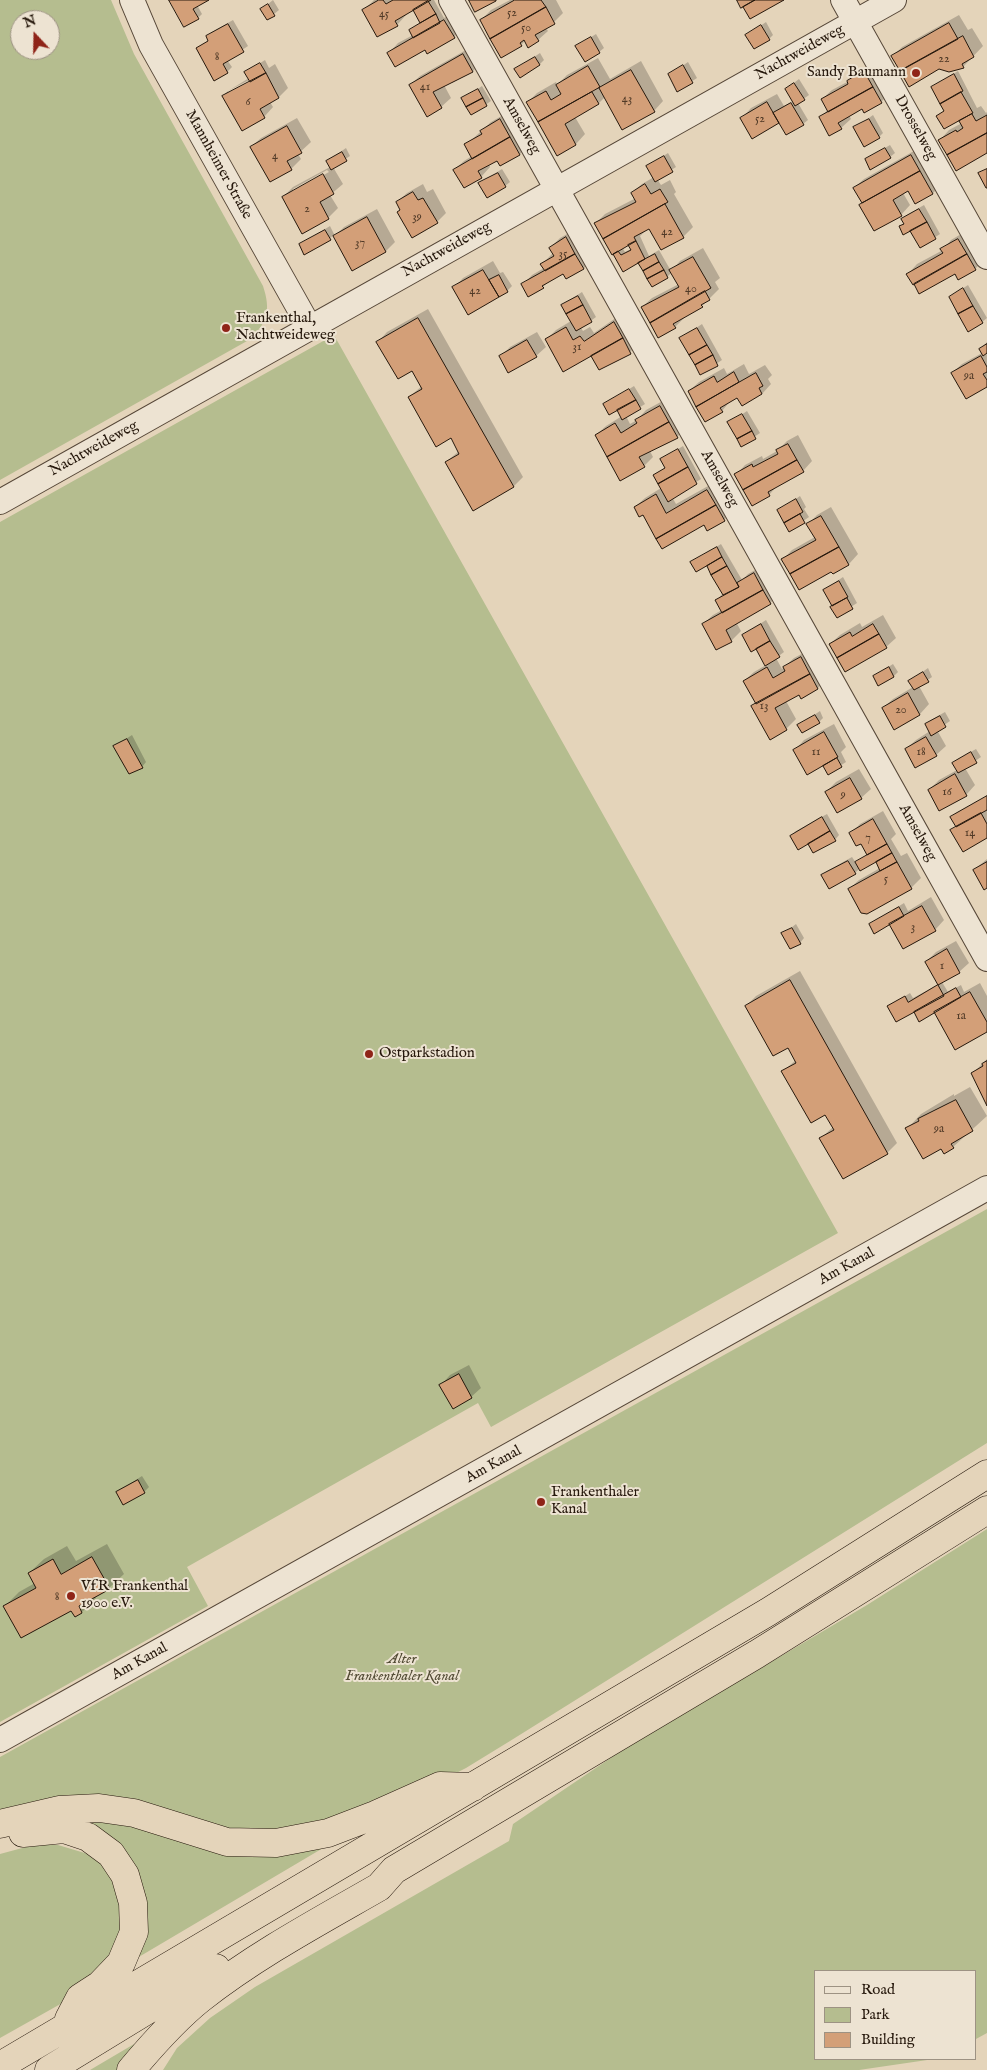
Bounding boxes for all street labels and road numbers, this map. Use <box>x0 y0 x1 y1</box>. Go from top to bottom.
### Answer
street label: Nachtweideweg <box>752 21 848 85</box>
street label: Drosselweg <box>890 92 940 164</box>
street label: Amselweg <box>498 94 544 158</box>
street label: Mannheimer Straße <box>181 107 255 223</box>
street label: Nachtweideweg <box>399 218 495 282</box>
street label: Nachtweideweg <box>46 417 142 481</box>
street label: Amselweg <box>696 447 742 511</box>
street label: Amselweg <box>894 801 940 865</box>
street label: Am Kanal <box>816 1244 878 1290</box>
street label: Am Kanal <box>463 1442 525 1488</box>
street label: Am Kanal <box>109 1639 171 1685</box>

